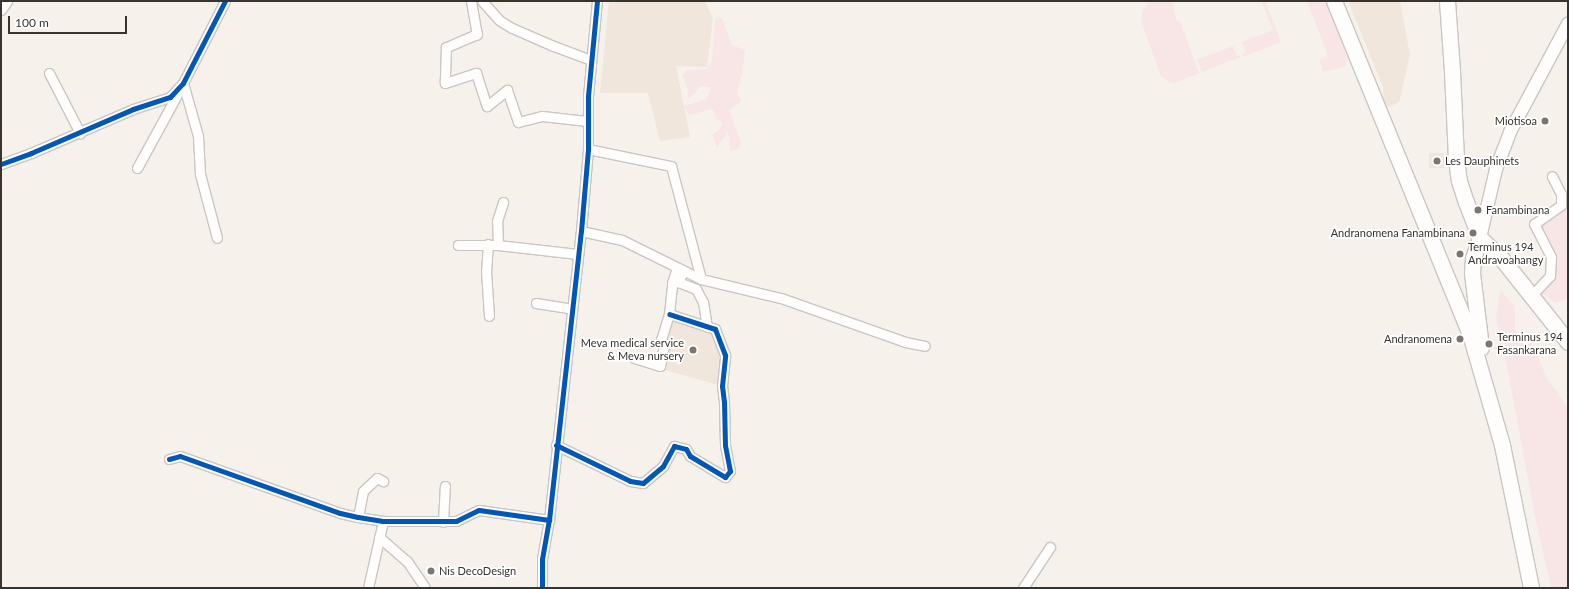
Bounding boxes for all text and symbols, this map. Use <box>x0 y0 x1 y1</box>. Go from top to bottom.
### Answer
scale bar <box>10 8 129 34</box>
text: 100 m <box>15 15 49 30</box>
place label: Miotisoa <box>1495 114 1537 128</box>
marker: Miotisoa <box>1540 116 1550 126</box>
place label: Les Dauphinets <box>1445 154 1519 168</box>
marker: Les Dauphinets <box>1432 156 1442 166</box>
place label: Fanambinana <box>1486 203 1550 217</box>
marker: Fanambinana <box>1473 205 1483 215</box>
place label: Andranomena Fanambinana <box>1331 226 1465 240</box>
marker: Andranomena Fanambinana <box>1468 228 1478 238</box>
place label: Terminus 194 Andravoahangy <box>1468 241 1543 267</box>
marker: Terminus 194 Andravoahangy <box>1455 249 1465 259</box>
place label: Terminus 194 Fasankarana <box>1497 331 1563 357</box>
place label: Andranomena <box>1384 332 1452 346</box>
marker: Andranomena <box>1455 334 1465 344</box>
place label: Meva medical service & Meva nursery <box>581 337 684 363</box>
marker: Terminus 194 Fasankarana <box>1484 339 1494 349</box>
marker: Meva medical service & Meva nursery <box>687 344 699 356</box>
place label: Nis DecoDesign <box>439 564 516 578</box>
marker: Nis DecoDesign <box>426 566 436 576</box>

